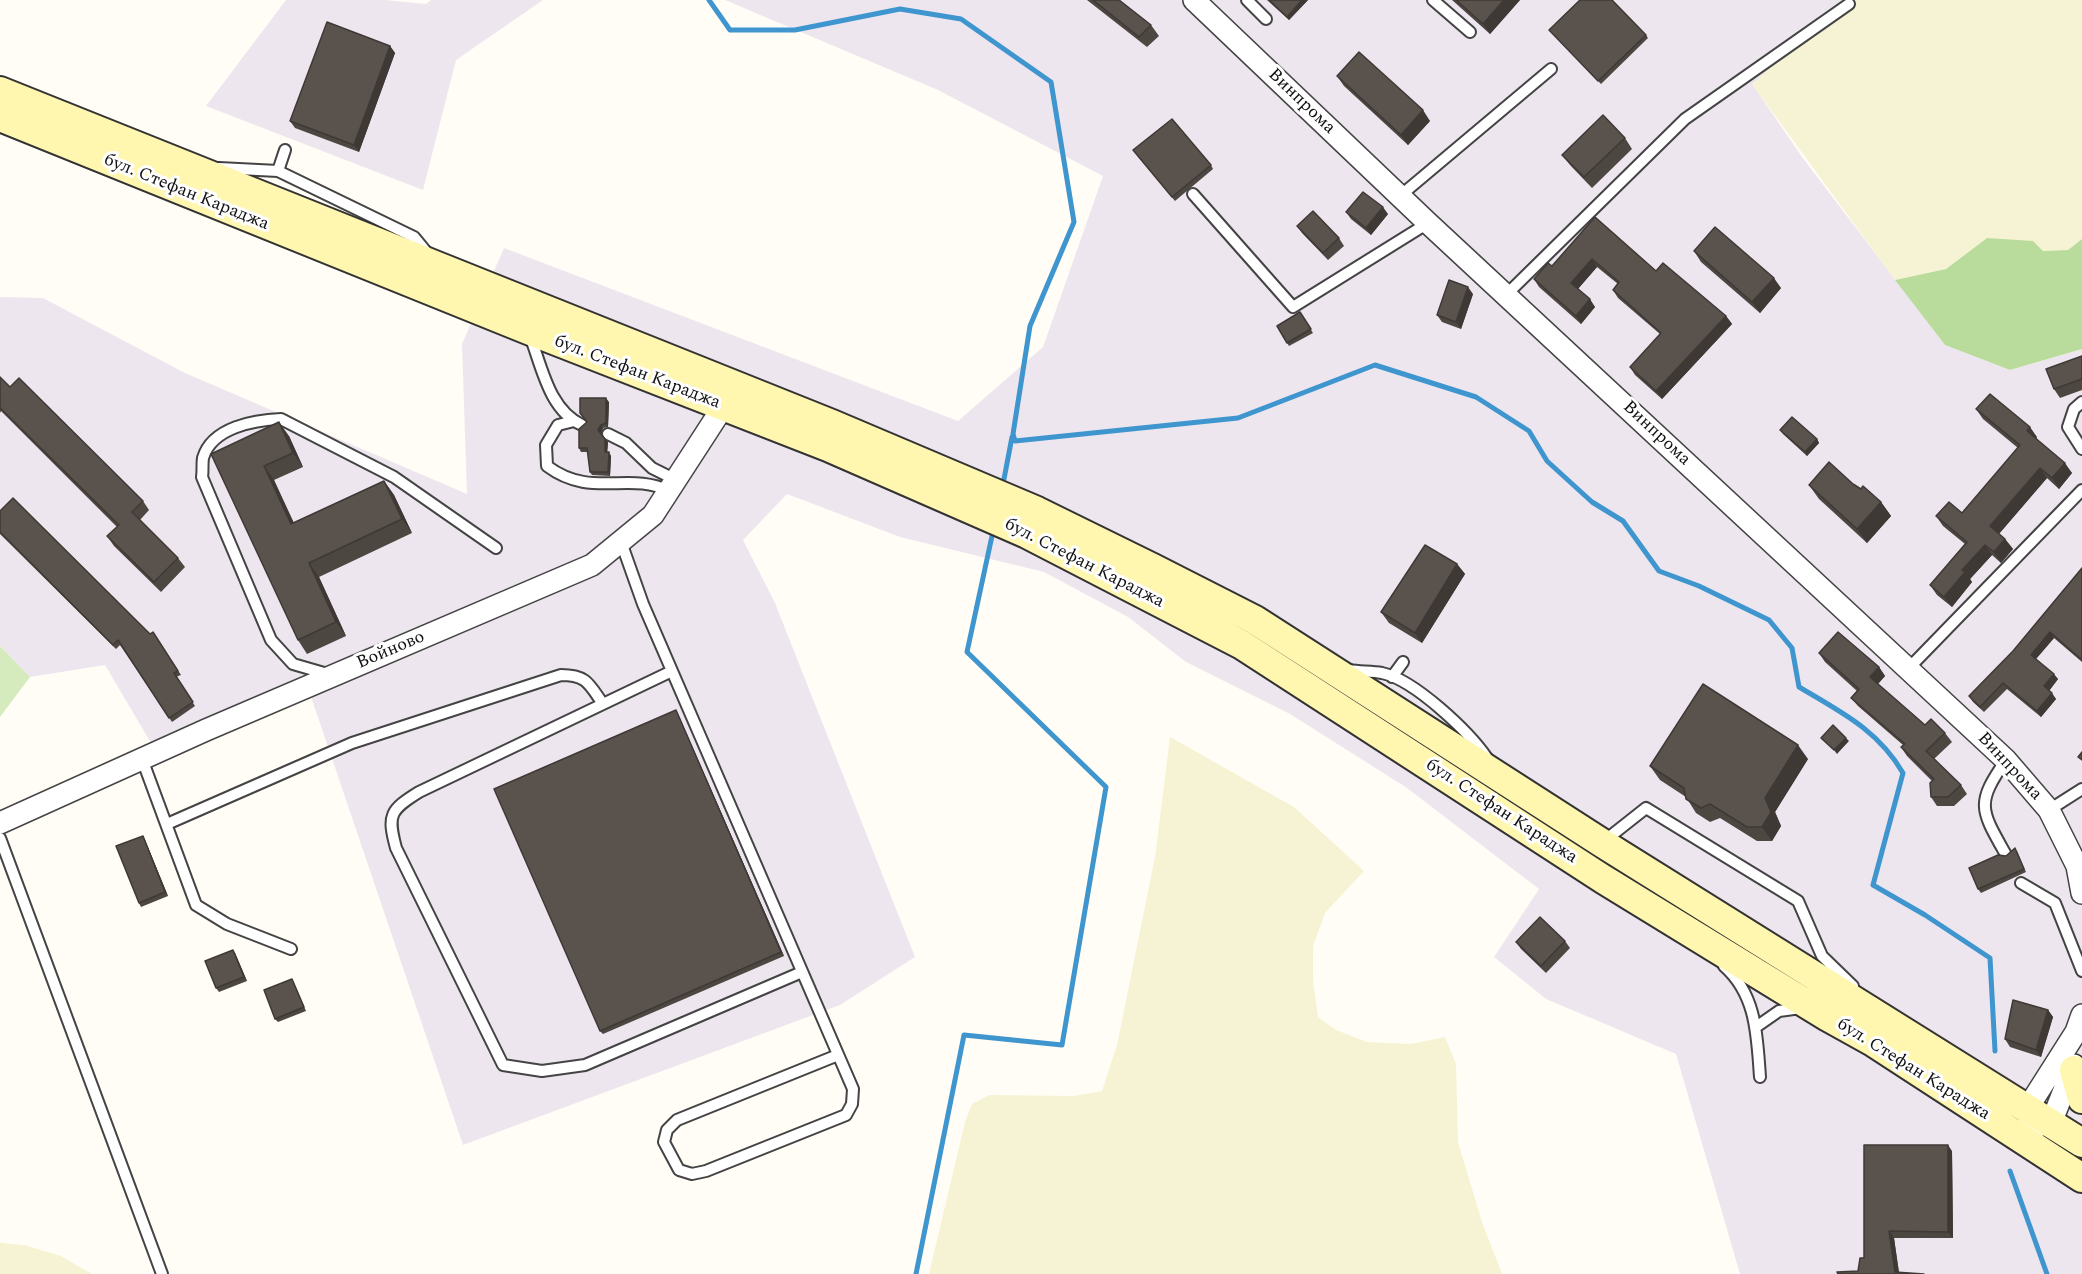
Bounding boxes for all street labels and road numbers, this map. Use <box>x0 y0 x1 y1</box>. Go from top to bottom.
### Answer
street label: Винпрома <box>1263 65 1339 139</box>
street label: бул. Стефан Караджа <box>100 150 272 236</box>
street label: бул. Стефан Караджа <box>551 331 723 415</box>
street label: Винпрома <box>1617 397 1695 471</box>
street label: бул. Стефан Караджа <box>1001 514 1167 614</box>
street label: Войново <box>354 627 428 675</box>
street label: Винпрома <box>1972 728 2046 806</box>
street label: бул. Стефан Караджа <box>1421 755 1581 869</box>
street label: бул. Стефан Караджа <box>1832 1014 1994 1126</box>

